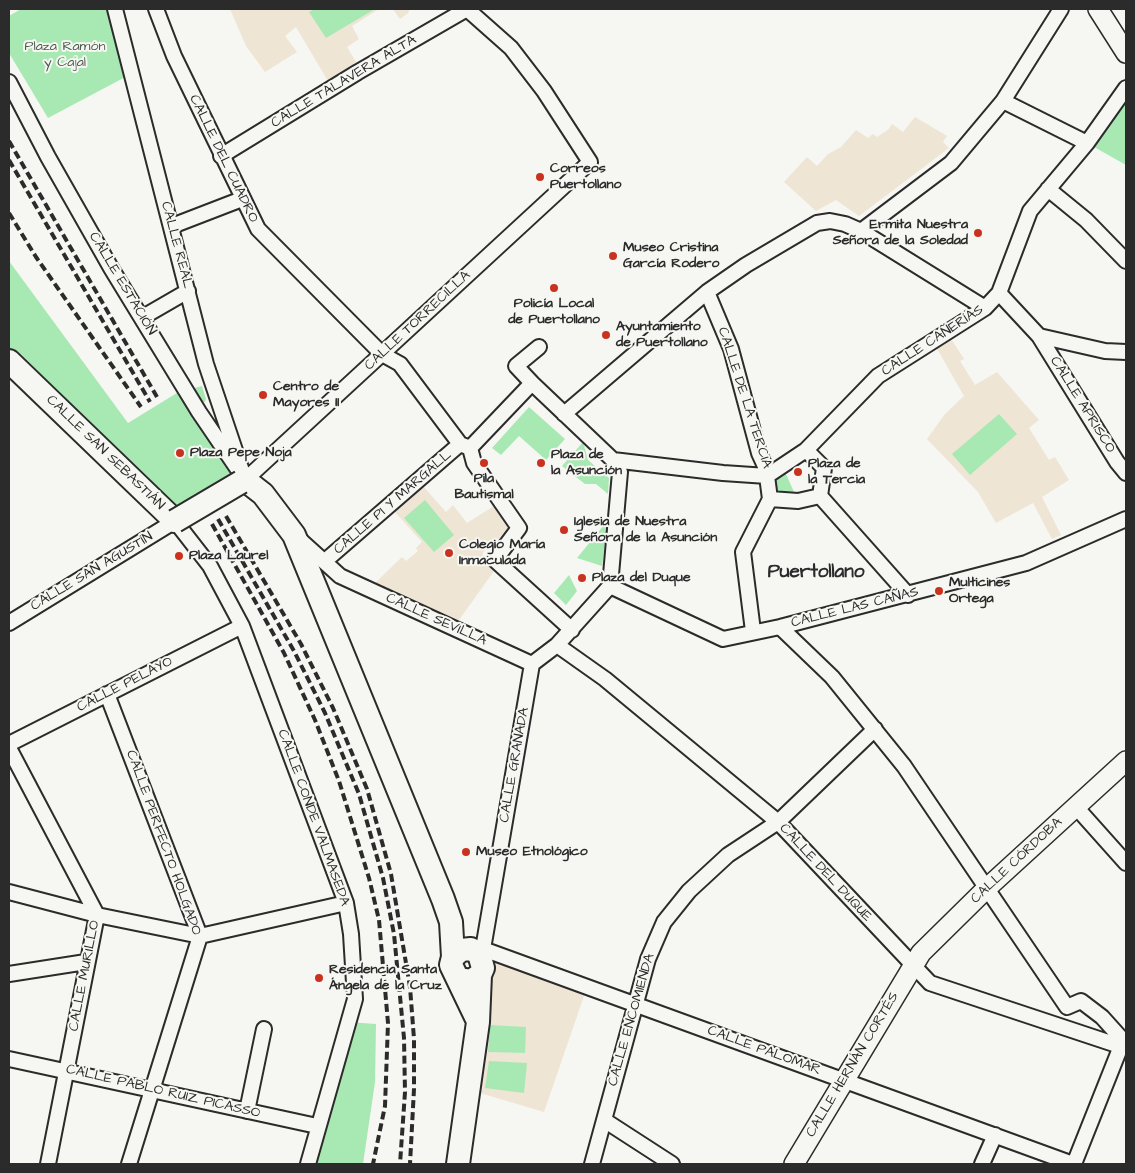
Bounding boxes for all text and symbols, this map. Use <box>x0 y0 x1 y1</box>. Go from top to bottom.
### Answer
street label: CALLE TALAVERA ALTA <box>268 32 420 132</box>
park label: Plaza Ramón y Cajal <box>25 39 105 72</box>
street label: CALLE DEL CUADRO <box>185 92 261 226</box>
place label: Correos Puertollano <box>550 161 621 193</box>
marker: Correos Puertollano <box>534 171 546 183</box>
street label: CALLE REAL <box>156 200 196 290</box>
place label: Ermita Nuestra Señora de la Soledad <box>833 217 968 250</box>
marker: Ermita Nuestra Señora de la Soledad <box>972 227 984 239</box>
street label: CALLE ESTACIÓN <box>85 229 159 339</box>
place label: Museo Cristina García Rodero <box>623 240 719 272</box>
marker: Museo Cristina García Rodero <box>607 250 619 262</box>
street label: CALLE TORRECILLA <box>361 267 475 375</box>
marker: Policía Local de Puertollano <box>548 282 560 294</box>
place label: Policía Local de Puertollano <box>508 296 600 328</box>
street label: CALLE CAÑERÍAS <box>879 302 987 380</box>
place label: Ayuntamiento de Puertollano <box>616 319 708 352</box>
street label: CALLE DE LA TERCIA <box>713 325 775 471</box>
marker: Ayuntamiento de Puertollano <box>600 329 612 341</box>
street label: CALLE APRISCO <box>1046 354 1118 456</box>
place label: Centro de Mayores II <box>273 379 339 412</box>
marker: Centro de Mayores II <box>257 389 269 401</box>
street label: CALLE SAN SEBASTIÁN <box>42 392 168 514</box>
place label: Plaza Pepe Noja <box>190 445 292 461</box>
marker: Plaza Pepe Noja <box>174 447 186 459</box>
street label: CALLE PI Y MARGALL <box>331 447 455 559</box>
place label: Plaza de la Asunción <box>551 447 622 480</box>
place label: Plaza de la Tercia <box>808 456 865 488</box>
marker: Pila Bautismal <box>478 457 490 469</box>
marker: Plaza de la Asunción <box>535 457 547 469</box>
marker: Plaza de la Tercia <box>792 466 804 478</box>
place label: Pila Bautismal <box>454 471 514 504</box>
place label: Iglesia de Nuestra Señora de la Asunción <box>574 514 717 546</box>
marker: Iglesia de Nuestra Señora de la Asunción <box>558 524 570 536</box>
street label: CALLE SAN AGUSTÍN <box>28 529 156 615</box>
place label: Colegio María Inmaculada <box>459 537 545 570</box>
marker: Colegio María Inmaculada <box>443 547 455 559</box>
place label: Plaza Laurel <box>189 548 268 564</box>
marker: Plaza Laurel <box>173 550 185 562</box>
district label: Puertollano <box>768 562 864 584</box>
place label: Plaza del Duque <box>592 570 691 586</box>
marker: Plaza del Duque <box>576 572 588 584</box>
place label: Multicines Ortega <box>949 575 1010 608</box>
street label: CALLE LAS CAÑAS <box>789 584 921 632</box>
marker: Multicines Ortega <box>933 585 945 597</box>
street label: CALLE SEVILLA <box>383 590 489 650</box>
street label: CALLE PELAYO <box>74 654 176 716</box>
street label: CALLE GRANADA <box>497 706 533 824</box>
street label: CALLE CONDE VALMASEDA <box>273 727 353 909</box>
street label: CALLE PERFECTO HOLGADO <box>122 748 204 938</box>
street label: CALLE CÓRDOBA <box>968 814 1066 908</box>
street label: CALLE DEL DUQUE <box>775 821 875 925</box>
place label: Museo Etnológico <box>476 844 588 860</box>
marker: Museo Etnológico <box>460 846 472 858</box>
street label: CALLE MURILLO <box>66 919 104 1033</box>
street label: CALLE ENCOMIENDA <box>605 952 659 1088</box>
place label: Residencia Santa Ángela de la Cruz <box>329 962 442 994</box>
marker: Residencia Santa Ángela de la Cruz <box>313 972 325 984</box>
street label: CALLE HERNÁN CORTÉS <box>803 989 903 1141</box>
street label: CALLE PALOMAR <box>705 1023 823 1079</box>
street label: CALLE PABLO RUIZ PICASSO <box>64 1061 262 1123</box>

